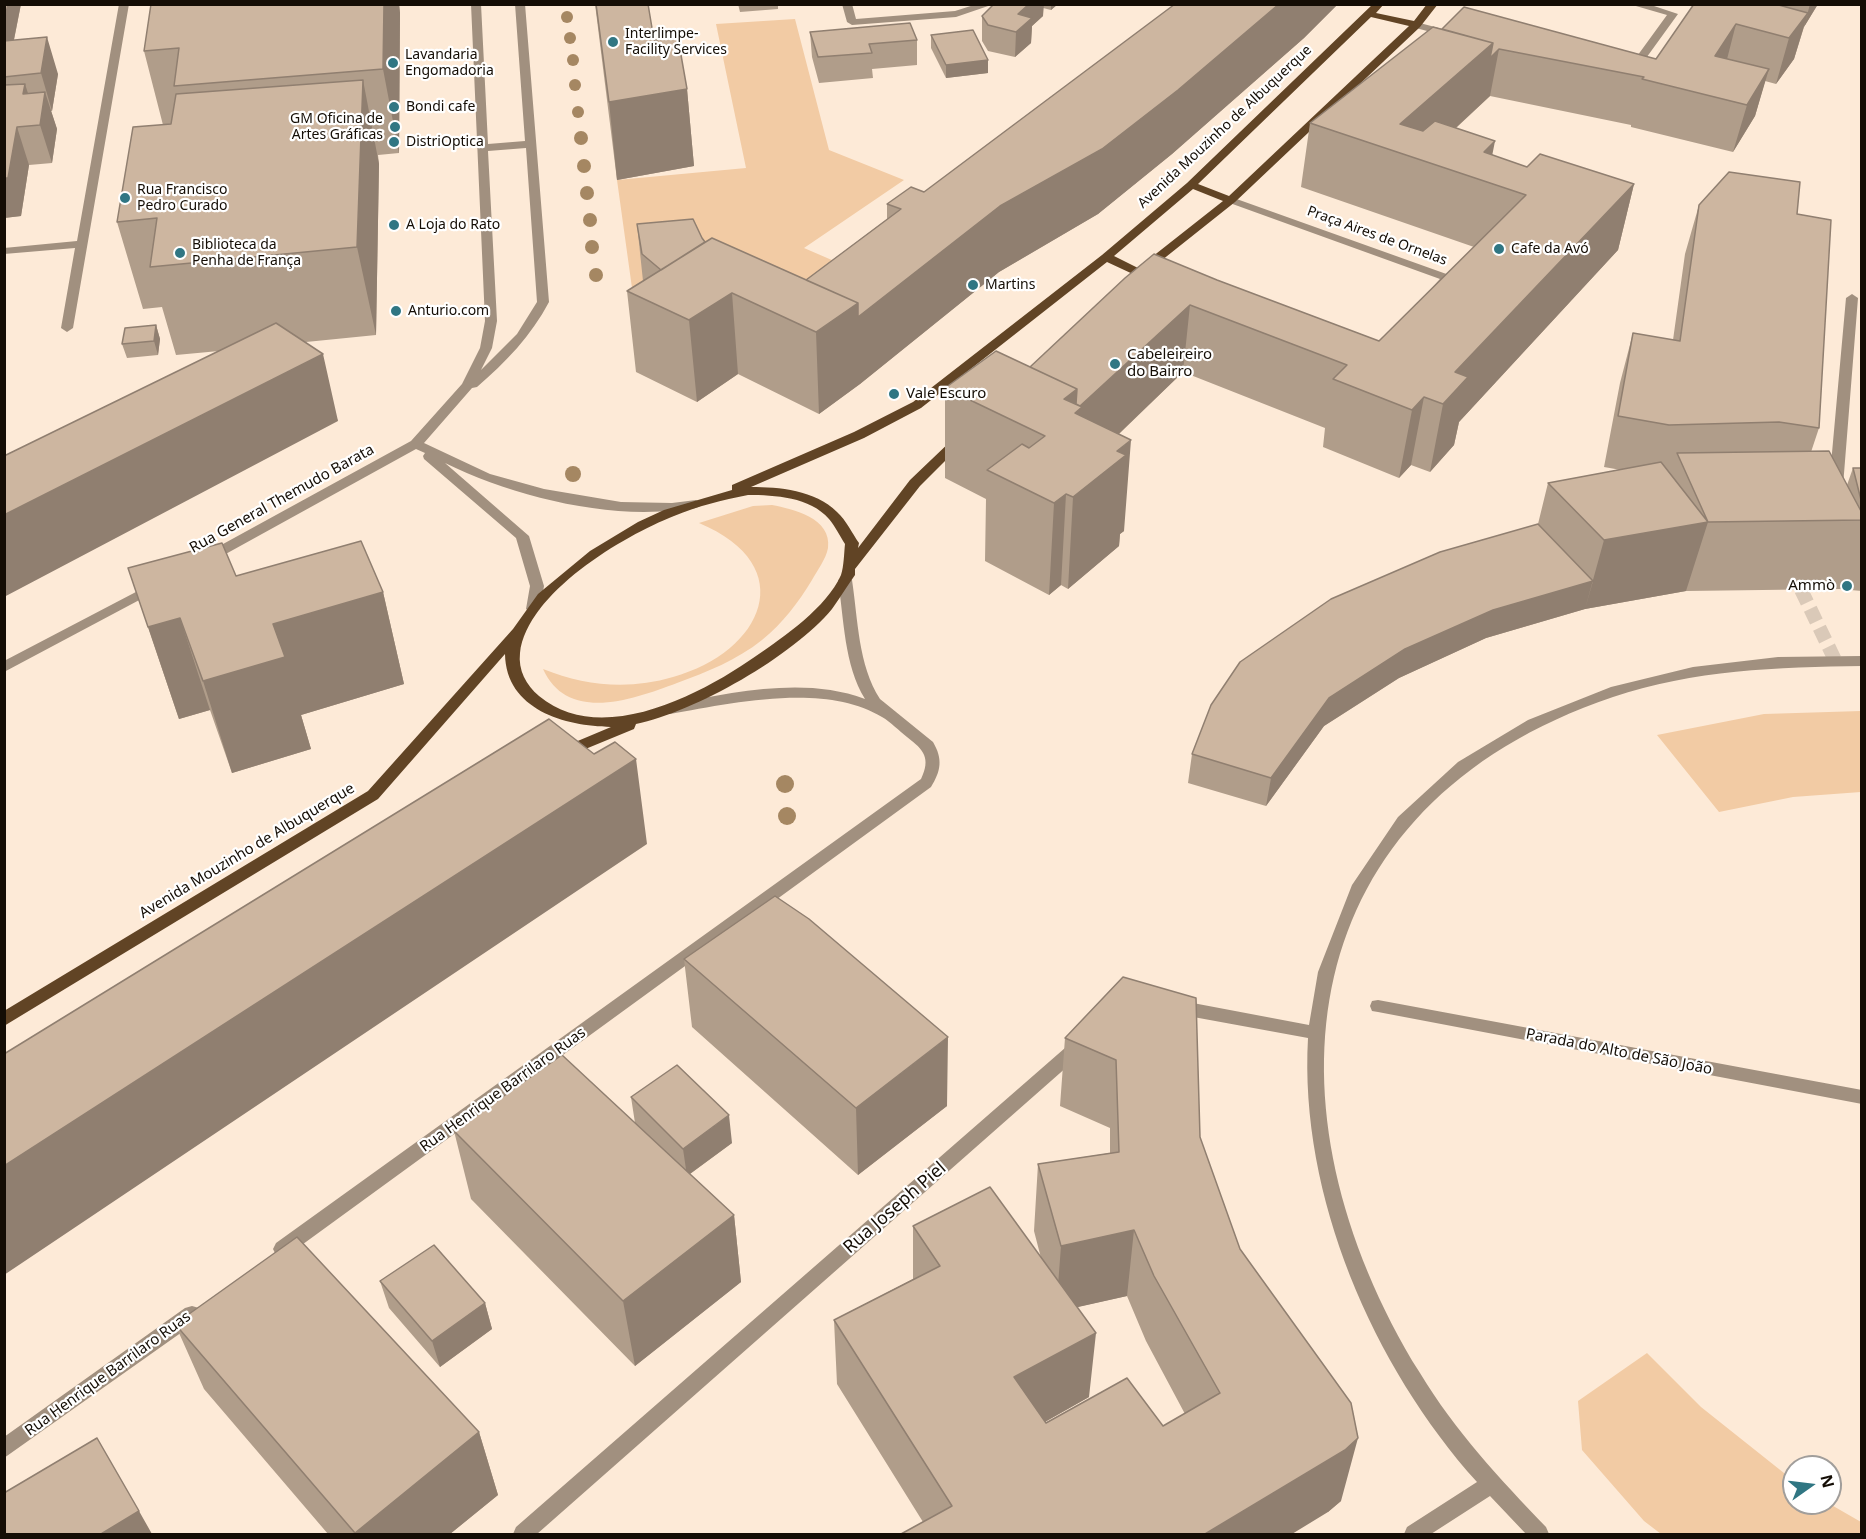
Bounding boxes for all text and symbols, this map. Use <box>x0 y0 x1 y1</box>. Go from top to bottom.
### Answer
place label: Interlimpe- Facility Services <box>625 26 727 58</box>
marker: Interlimpe- Facility Services <box>606 35 620 49</box>
street label: Avenida Mouzinho de Albuquerque <box>1135 42 1315 212</box>
place label: Lavandaria Engomadoria <box>405 47 494 80</box>
marker: Lavandaria Engomadoria <box>386 56 400 70</box>
place label: Bondi cafe <box>406 99 475 115</box>
marker: Bondi cafe <box>387 100 401 114</box>
place label: GM Oficina de Artes Gráficas <box>290 111 383 144</box>
marker: GM Oficina de Artes Gráficas <box>388 120 402 134</box>
place label: DistriOptica <box>406 134 484 150</box>
marker: DistriOptica <box>387 135 401 149</box>
place label: Rua Francisco Pedro Curado <box>137 182 228 214</box>
marker: Rua Francisco Pedro Curado <box>118 191 132 205</box>
street label: Praça Aires de Ornelas <box>1305 203 1449 269</box>
place label: A Loja do Rato <box>406 217 500 233</box>
marker: A Loja do Rato <box>387 218 401 232</box>
place label: Biblioteca da Penha de França <box>192 237 301 270</box>
place label: Cafe da Avó <box>1511 241 1589 257</box>
marker: Cafe da Avó <box>1492 242 1506 256</box>
marker: Biblioteca da Penha de França <box>173 246 187 260</box>
place label: Martins <box>985 277 1035 293</box>
marker: Martins <box>966 278 980 292</box>
place label: Anturio.com <box>408 303 489 319</box>
marker: Anturio.com <box>389 304 403 318</box>
place label: Cabeleireiro do Bairro <box>1127 346 1212 381</box>
marker: Cabeleireiro do Bairro <box>1108 357 1122 371</box>
place label: Vale Escuro <box>906 385 986 403</box>
marker: Vale Escuro <box>887 387 901 401</box>
street label: Rua General Themudo Barata <box>187 441 377 557</box>
place label: Ammò <box>1788 577 1835 595</box>
marker: Ammò <box>1840 579 1854 593</box>
street label: Avenida Mouzinho de Albuquerque <box>136 779 358 923</box>
street label: Rua Henrique Barrilaro Ruas <box>417 1024 589 1156</box>
street label: Parada do Alto de São João <box>1524 1025 1714 1079</box>
street label: Rua Joseph Piel <box>839 1158 951 1258</box>
street label: Rua Henrique Barrilaro Ruas <box>22 1308 194 1440</box>
north arrow <box>1782 1455 1842 1515</box>
text: N <box>1815 1472 1840 1490</box>

